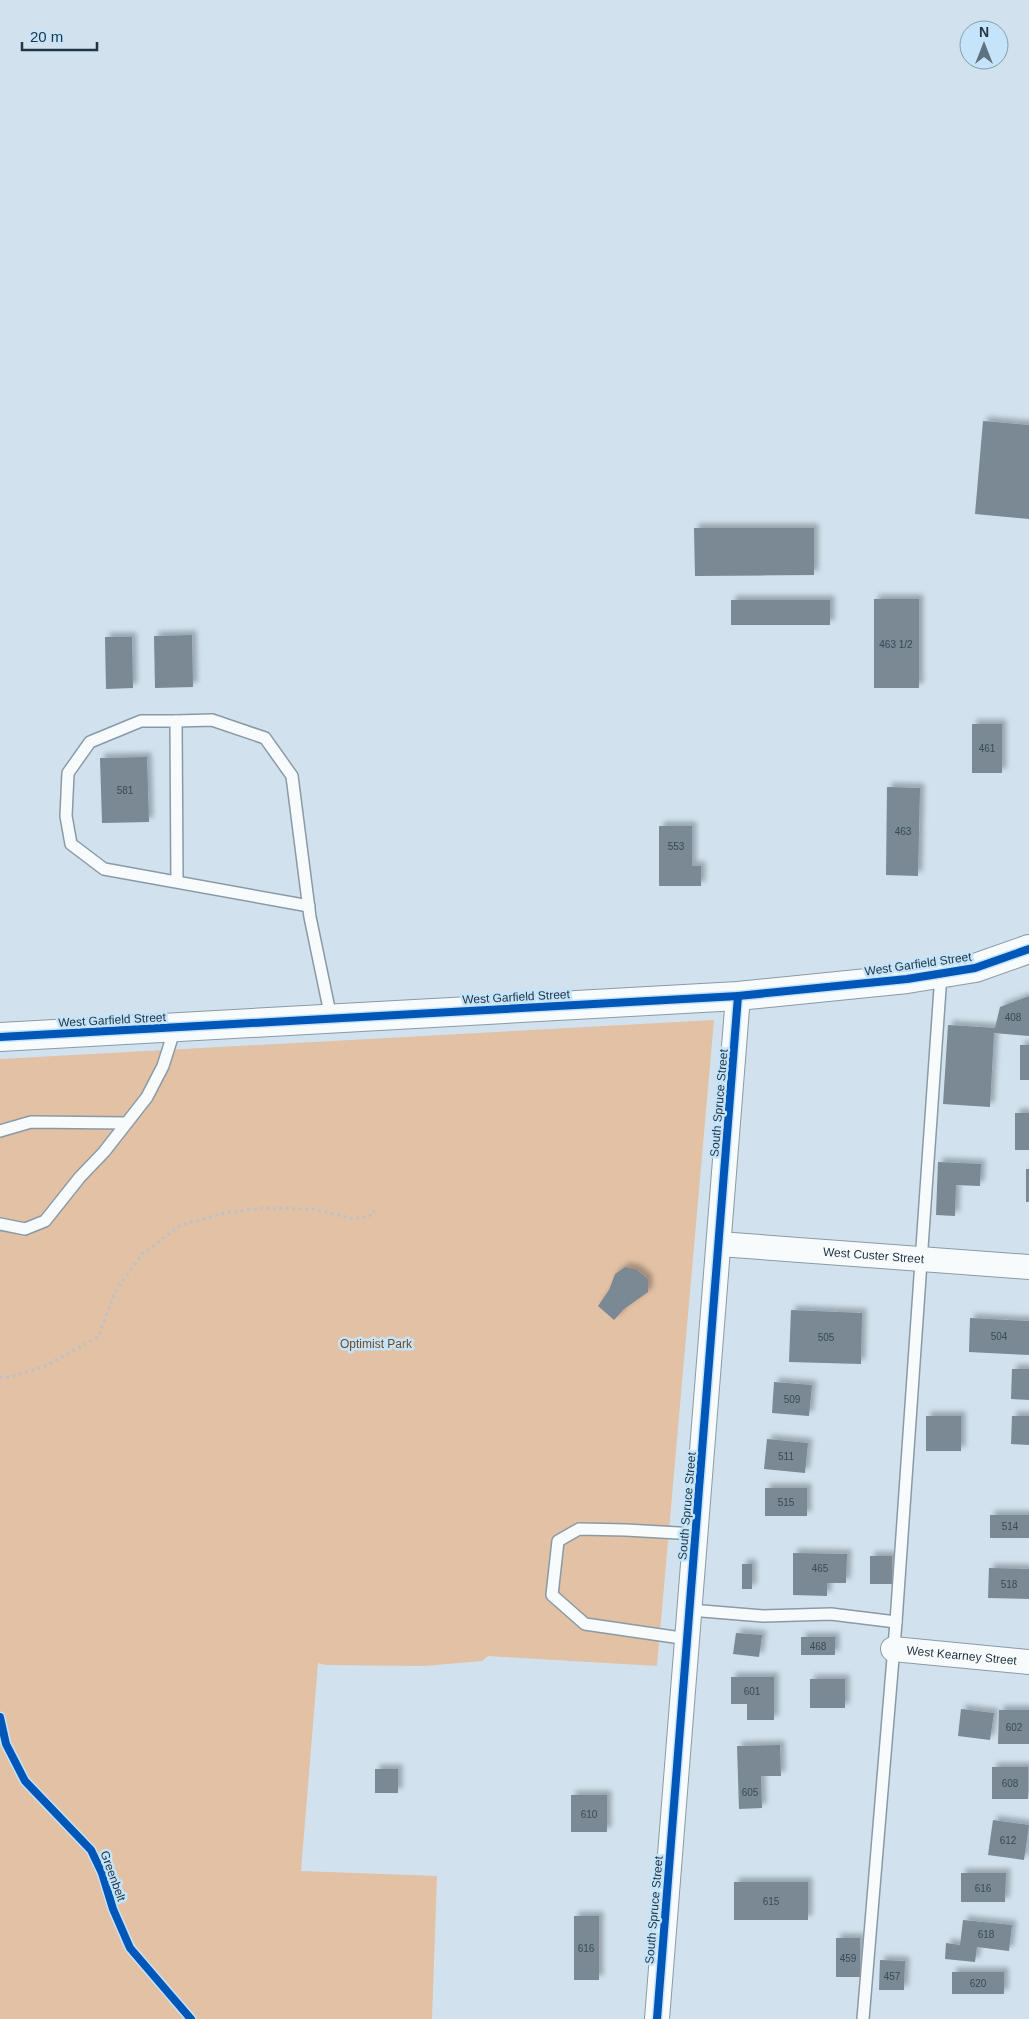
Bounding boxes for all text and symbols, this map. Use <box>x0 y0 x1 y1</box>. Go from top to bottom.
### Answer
scale bar <box>22 20 98 52</box>
north arrow <box>959 20 1009 70</box>
text: N <box>979 24 989 40</box>
text: 20 m <box>30 28 63 45</box>
house number: 463 1/2 <box>879 639 913 650</box>
house number: 461 <box>979 743 996 754</box>
house number: 581 <box>117 785 134 796</box>
house number: 463 <box>895 826 912 837</box>
house number: 553 <box>668 841 685 852</box>
street label: West Garfield Street <box>864 949 973 978</box>
street label: West Garfield Street <box>462 987 571 1007</box>
street label: West Garfield Street <box>58 1010 167 1030</box>
house number: 408 <box>1005 1012 1022 1023</box>
street label: South Spruce Street <box>707 1048 731 1157</box>
street label: West Custer Street <box>823 1245 925 1266</box>
house number: 504 <box>991 1331 1008 1342</box>
house number: 505 <box>818 1332 835 1343</box>
park label: Optimist Park <box>340 1337 413 1351</box>
house number: 509 <box>784 1394 801 1405</box>
street label: South Spruce Street <box>675 1451 699 1560</box>
house number: 511 <box>778 1451 794 1462</box>
house number: 515 <box>778 1497 795 1508</box>
house number: 514 <box>1002 1521 1019 1532</box>
house number: 465 <box>812 1563 829 1574</box>
house number: 518 <box>1001 1579 1018 1590</box>
house number: 468 <box>810 1641 827 1652</box>
street label: West Kearney Street <box>906 1643 1018 1668</box>
house number: 601 <box>744 1686 761 1697</box>
house number: 602 <box>1006 1722 1023 1733</box>
house number: 608 <box>1002 1778 1019 1789</box>
house number: 605 <box>742 1787 759 1798</box>
house number: 610 <box>581 1809 598 1820</box>
house number: 612 <box>1000 1835 1017 1846</box>
street label: Greenbelt <box>97 1849 129 1904</box>
street label: South Spruce Street <box>642 1855 666 1964</box>
house number: 616 <box>975 1883 992 1894</box>
house number: 615 <box>763 1896 780 1907</box>
house number: 618 <box>978 1929 995 1940</box>
house number: 616 <box>578 1943 595 1954</box>
house number: 459 <box>840 1953 857 1964</box>
house number: 457 <box>884 1971 901 1982</box>
house number: 620 <box>970 1978 987 1989</box>

